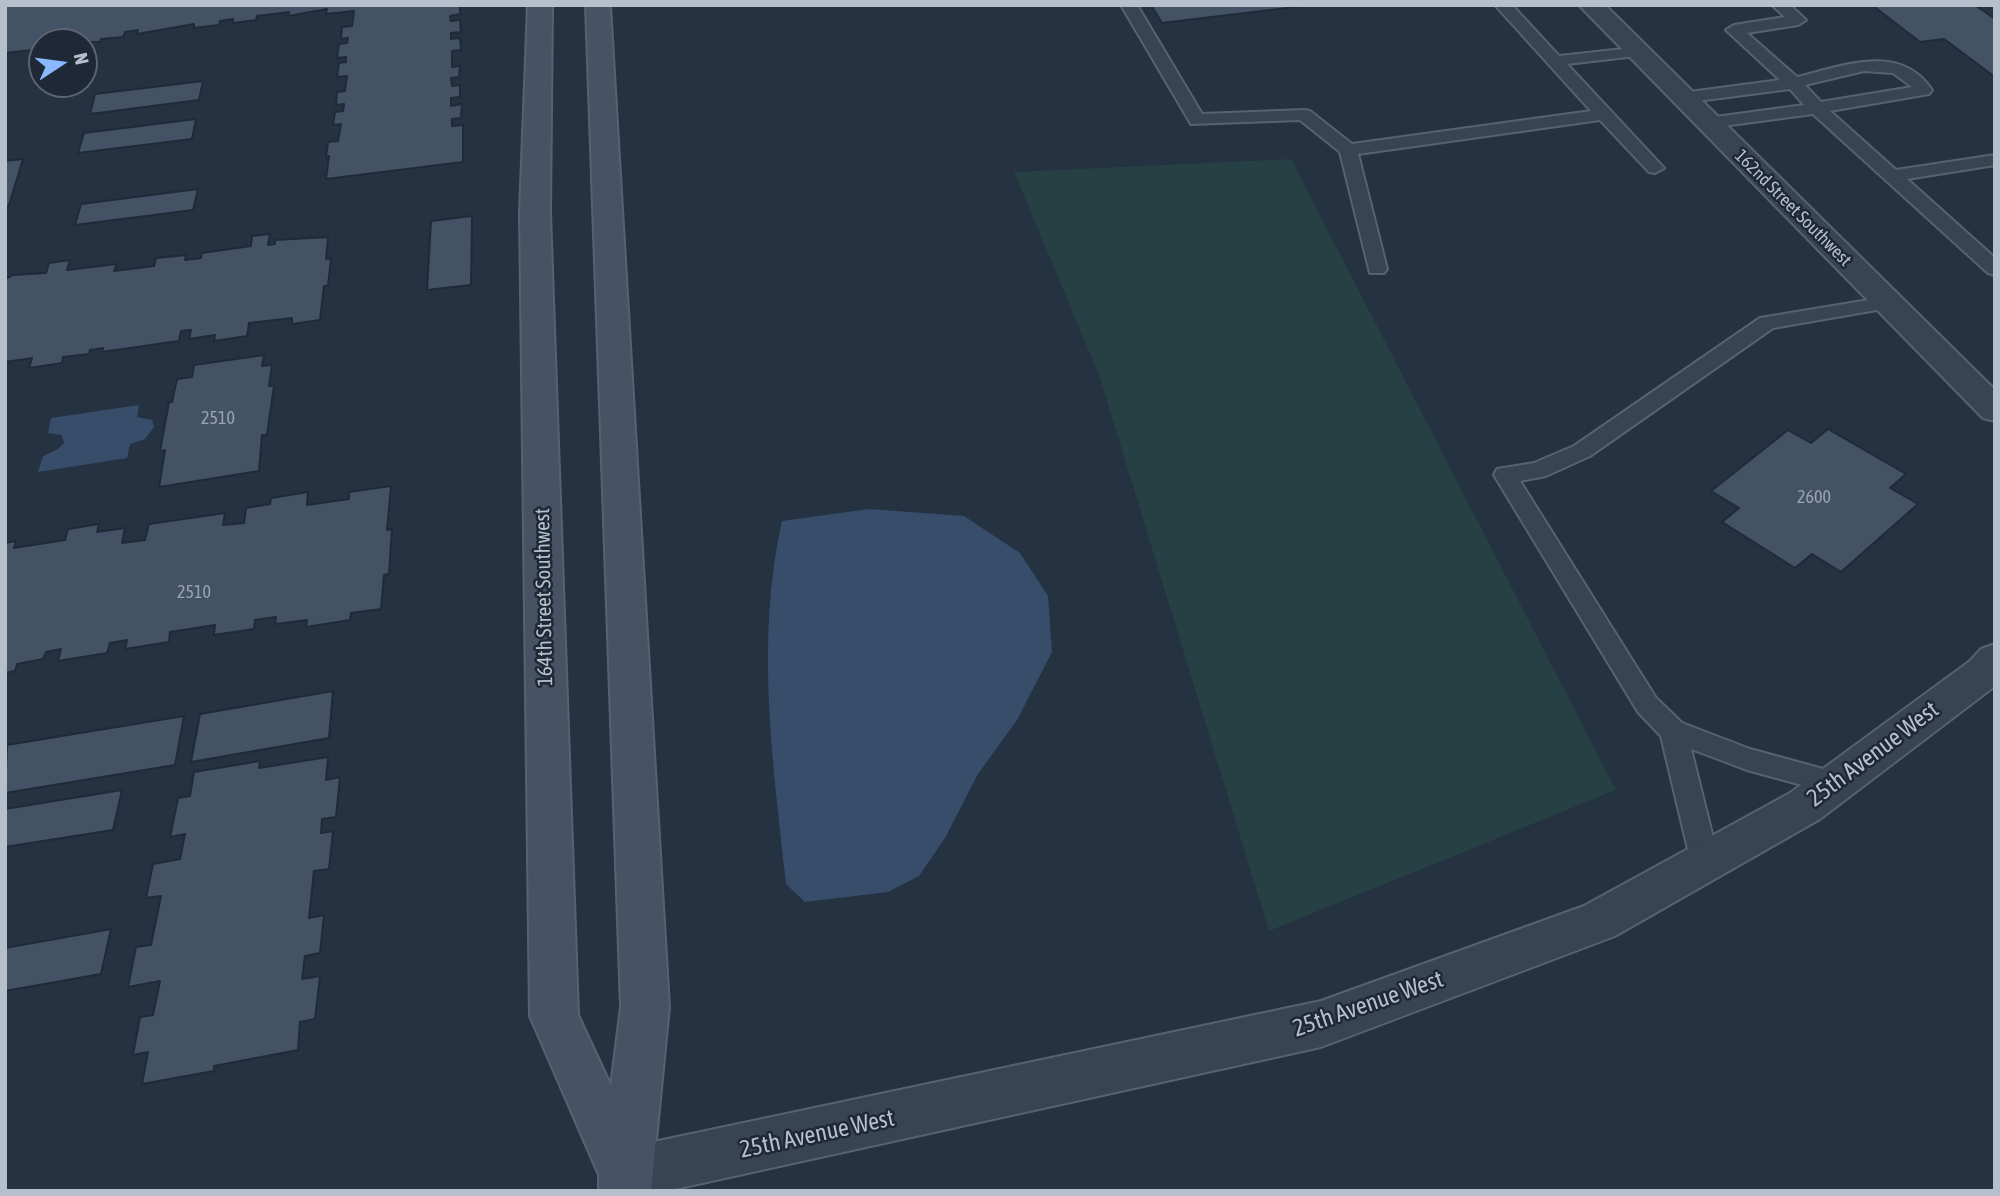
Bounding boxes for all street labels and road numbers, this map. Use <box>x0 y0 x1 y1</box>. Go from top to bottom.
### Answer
street label: 162nd Street Southwest <box>1730 145 1856 271</box>
street label: 164th Street Southwest <box>530 508 558 686</box>
street label: 25th Avenue West <box>1802 695 1944 813</box>
street label: 25th Avenue West <box>1289 965 1447 1043</box>
street label: 25th Avenue West <box>737 1104 897 1164</box>

